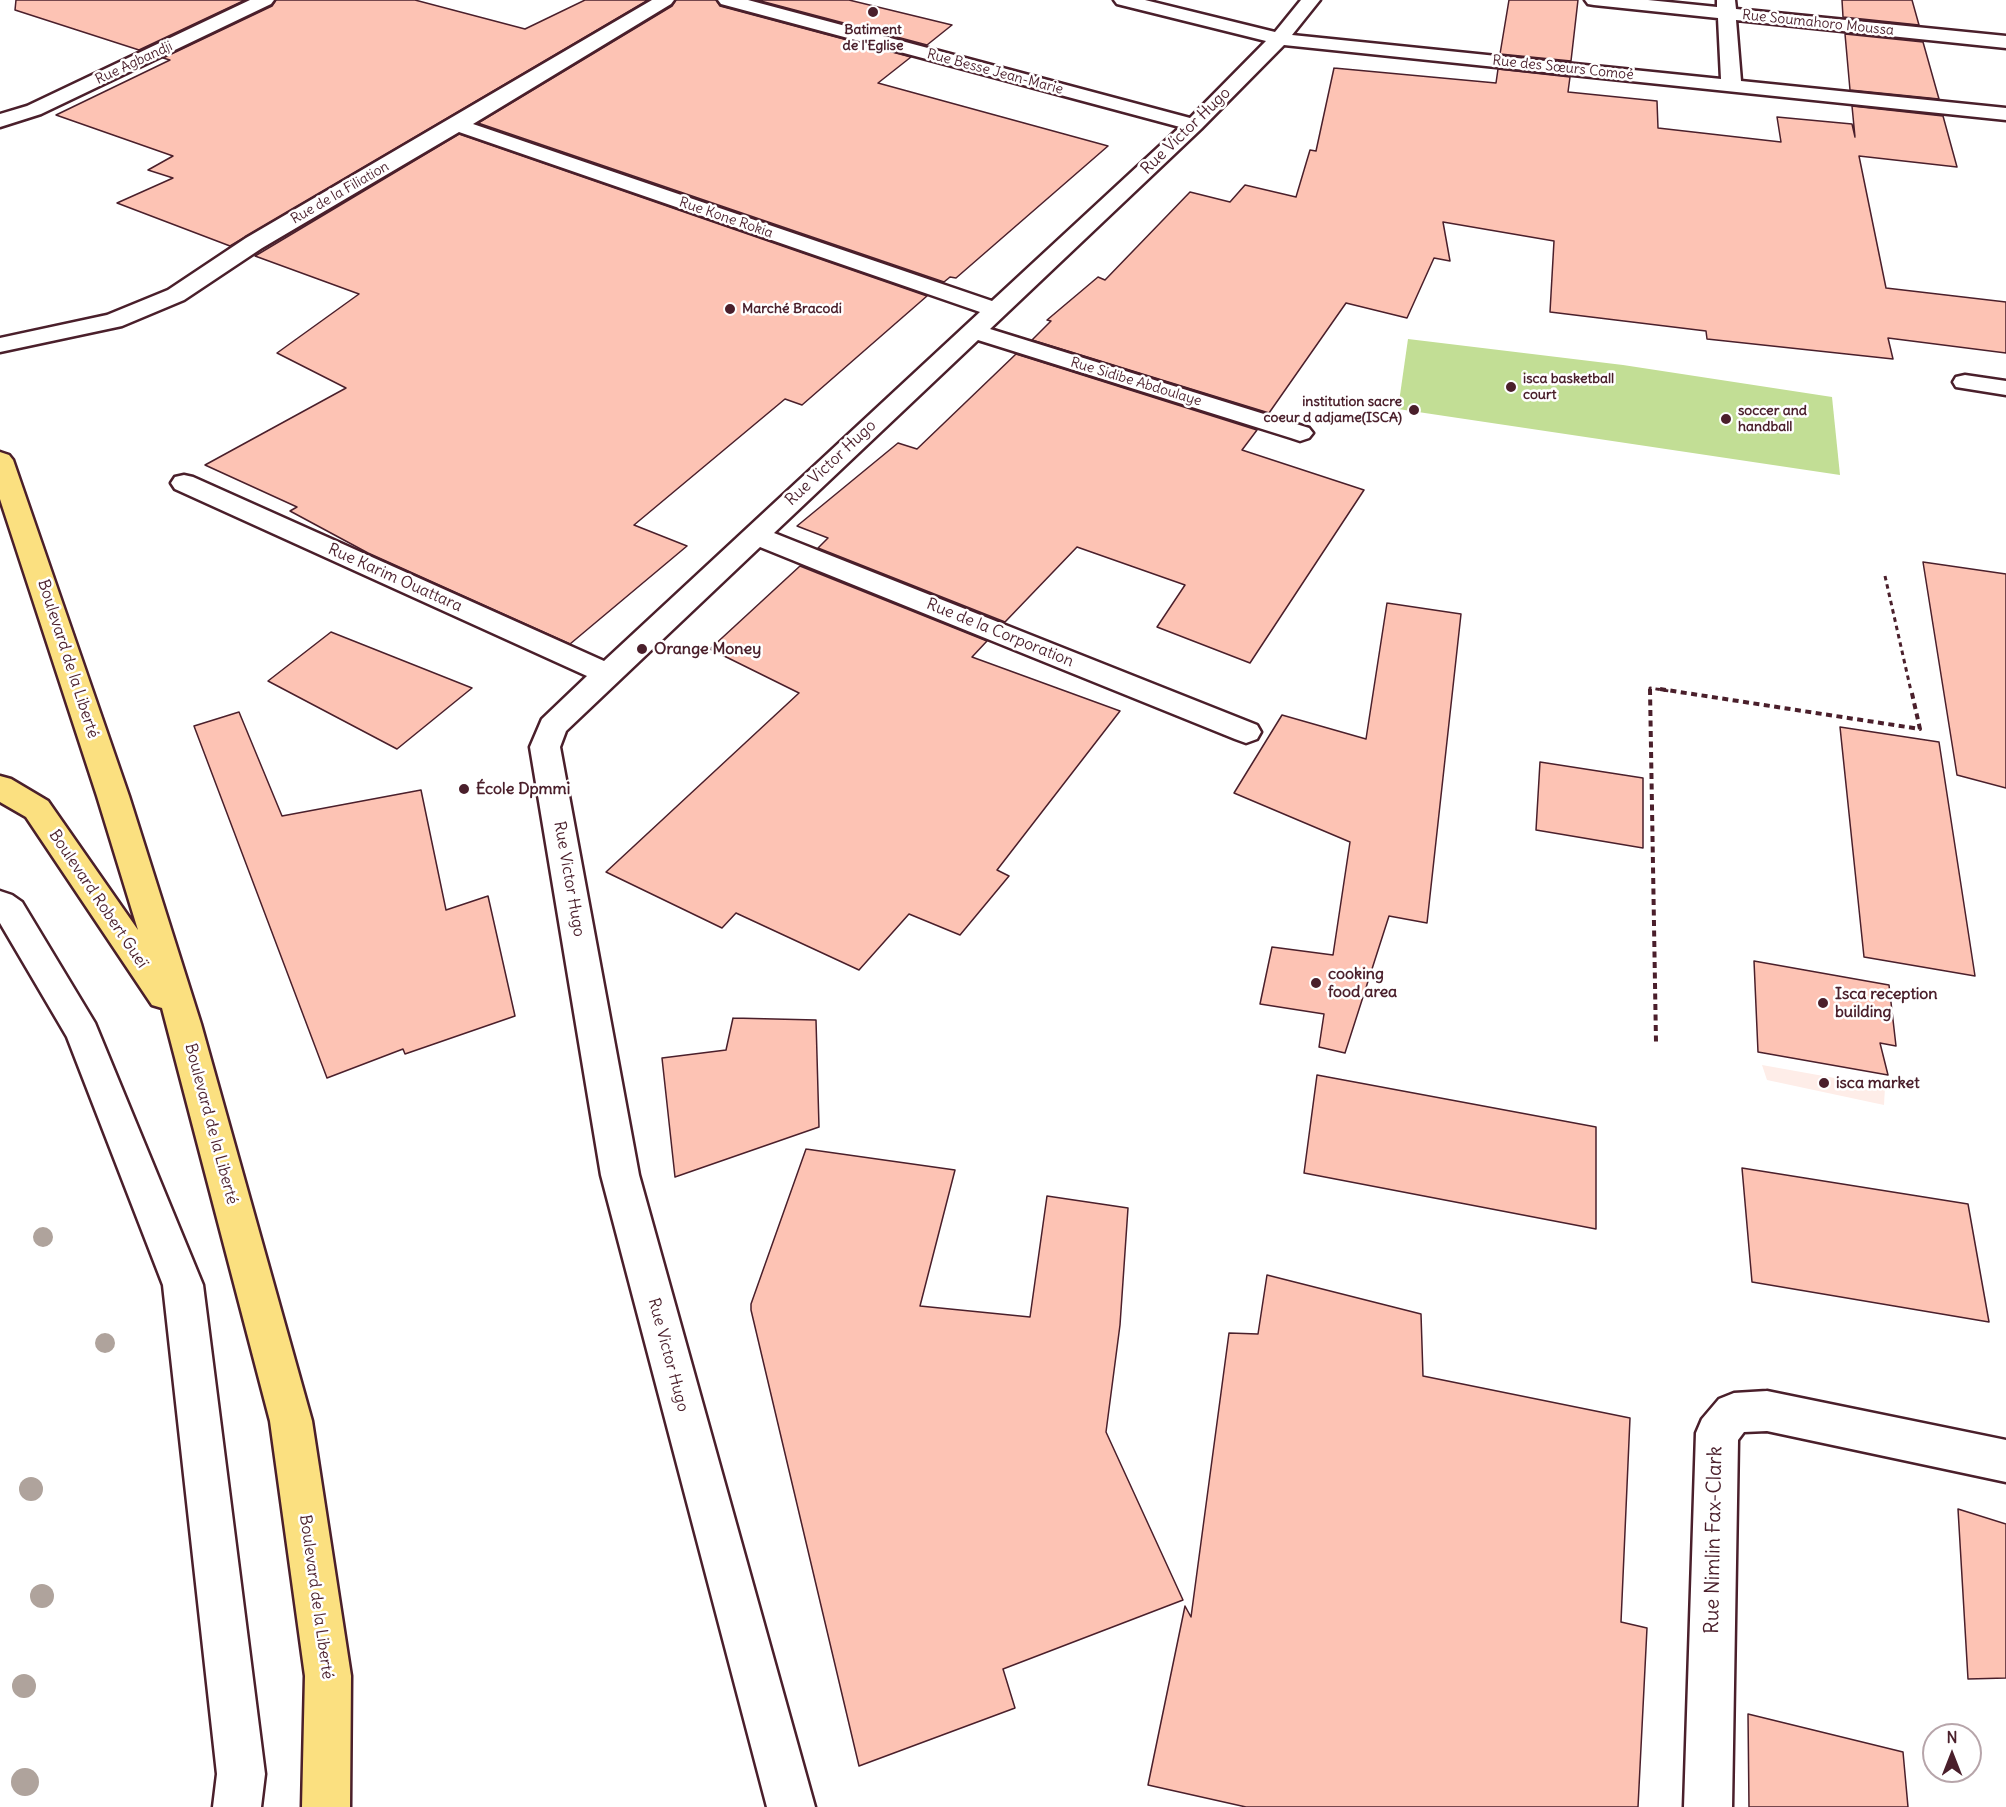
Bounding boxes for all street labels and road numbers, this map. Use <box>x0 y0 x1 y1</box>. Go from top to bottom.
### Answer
street label: Rue Soumahoro Moussa <box>1741 7 1895 39</box>
street label: Rue Agbandji <box>93 38 175 88</box>
street label: Rue Besse Jean-Marie <box>925 46 1065 98</box>
street label: Rue des Sœurs Comoé <box>1492 52 1634 84</box>
street label: Rue Victor Hugo <box>1137 83 1235 179</box>
street label: Rue de la Filiation <box>288 158 392 228</box>
street label: Rue Kone Rokia <box>677 194 775 242</box>
street label: Rue Sidibe Abdoulaye <box>1068 354 1204 410</box>
street label: Rue Victor Hugo <box>782 416 880 510</box>
street label: Rue Karim Ouattara <box>325 540 465 616</box>
street label: Boulevard de la Liberté <box>33 577 103 741</box>
street label: Rue de la Corporation <box>924 595 1076 671</box>
street label: Rue Victor Hugo <box>549 820 589 938</box>
street label: Boulevard Robert Gueï <box>45 826 151 972</box>
street label: Boulevard de la Liberté <box>180 1041 242 1207</box>
street label: Rue Victor Hugo <box>644 1296 692 1414</box>
street label: Rue Nimlin Fax-Clark <box>1700 1446 1728 1634</box>
street label: Boulevard de la Liberté <box>295 1514 337 1680</box>

